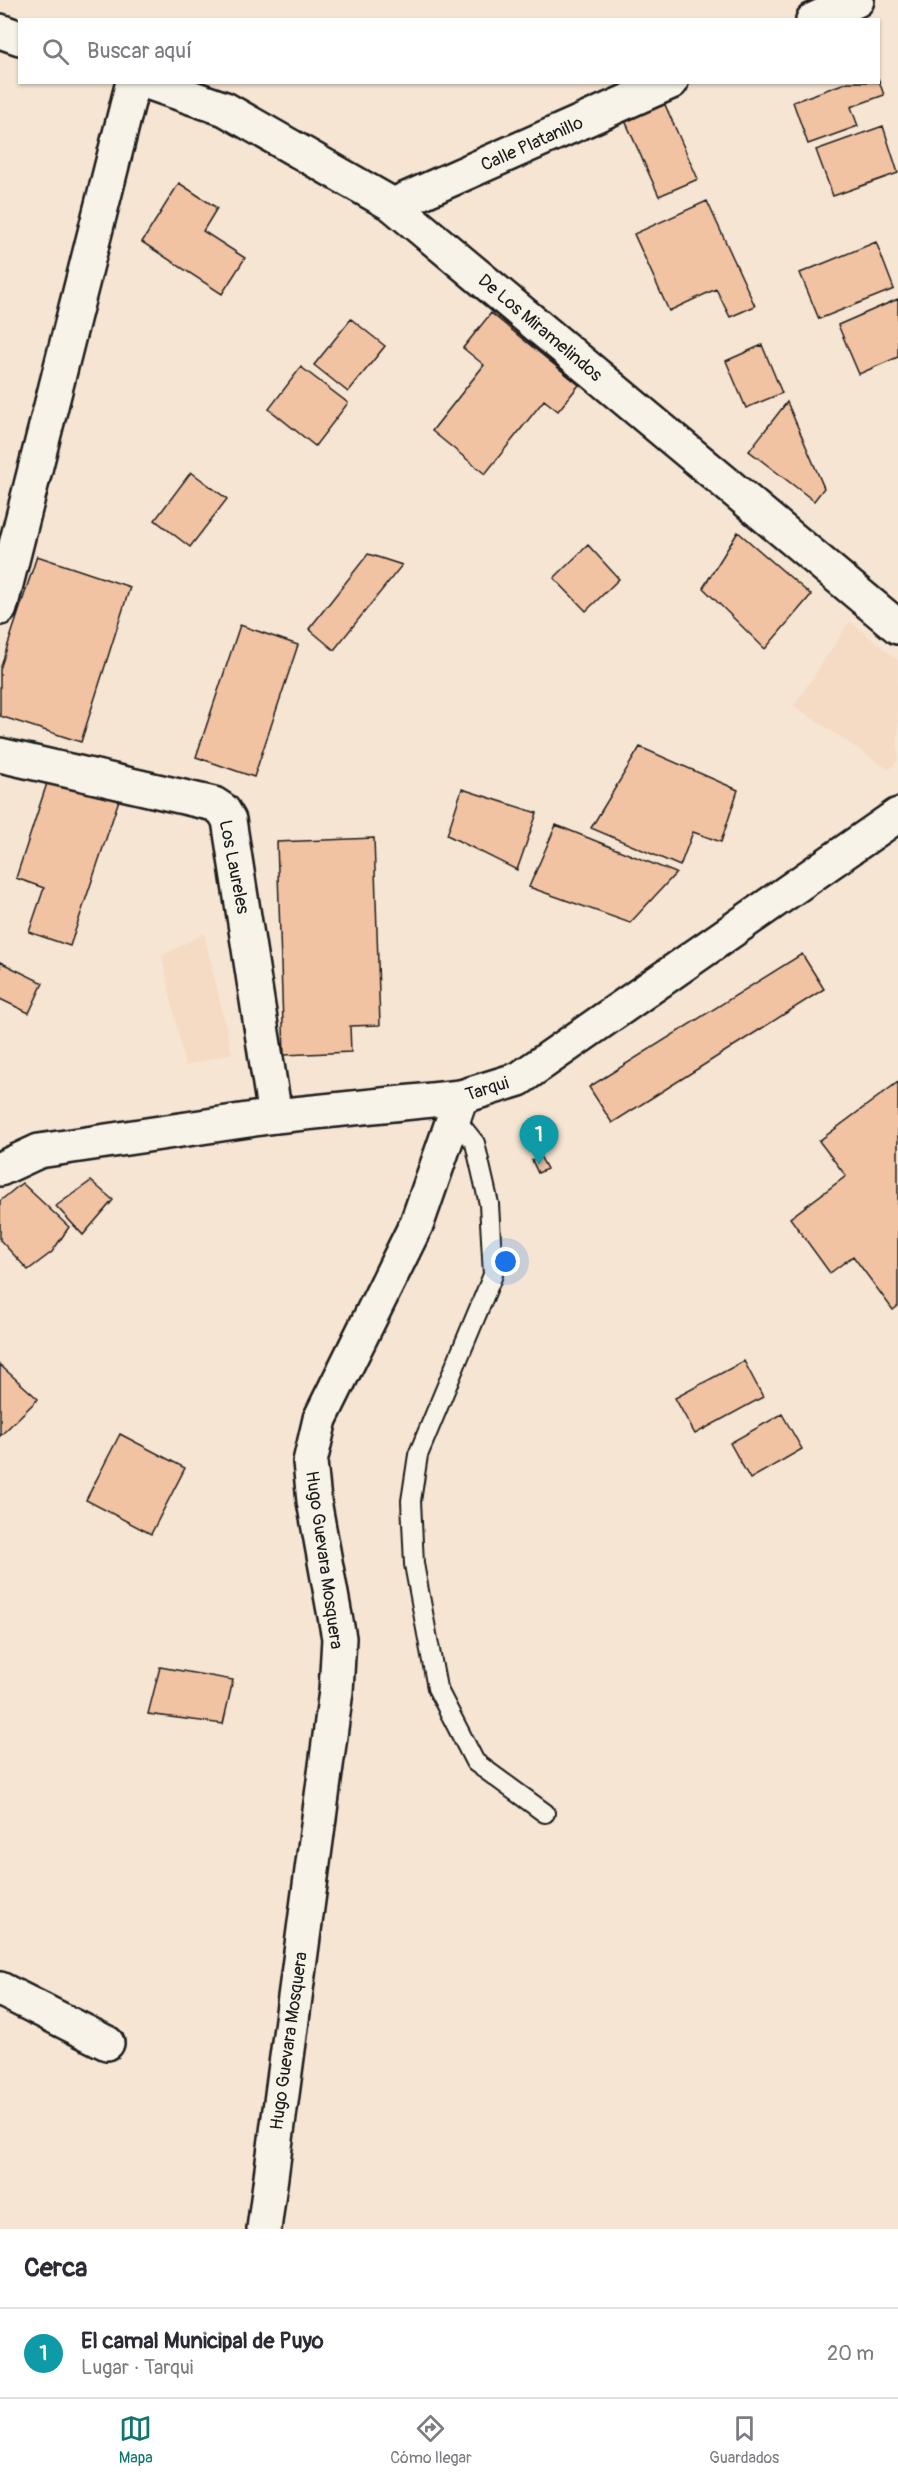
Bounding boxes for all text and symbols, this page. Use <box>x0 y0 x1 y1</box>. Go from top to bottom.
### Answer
search box <box>18 18 880 84</box>
icon: search <box>39 35 72 68</box>
text: Buscar aquí <box>87 37 192 65</box>
street label: Calle Platanillo <box>477 111 587 177</box>
street label: De Los Miramelindos <box>473 269 607 387</box>
street label: Los Laureles <box>214 818 254 916</box>
street label: Tarqui <box>462 1072 512 1106</box>
pin: 1 <box>520 1116 558 1165</box>
your location <box>491 1247 520 1276</box>
street label: Hugo Guevara Mosquera <box>300 1469 348 1651</box>
street label: Hugo Guevara Mosquera <box>265 1950 313 2132</box>
text: Cerca <box>24 2252 87 2284</box>
text: El camal Municipal de Puyo <box>81 2327 324 2355</box>
text: 1 <box>40 2341 47 2366</box>
text: 20 m <box>827 2341 874 2366</box>
text: Lugar · Tarqui <box>81 2355 193 2380</box>
tab: Mapa <box>119 2412 153 2468</box>
tab: Cómo llegar <box>390 2412 472 2468</box>
tab: Guardados <box>709 2412 779 2468</box>

